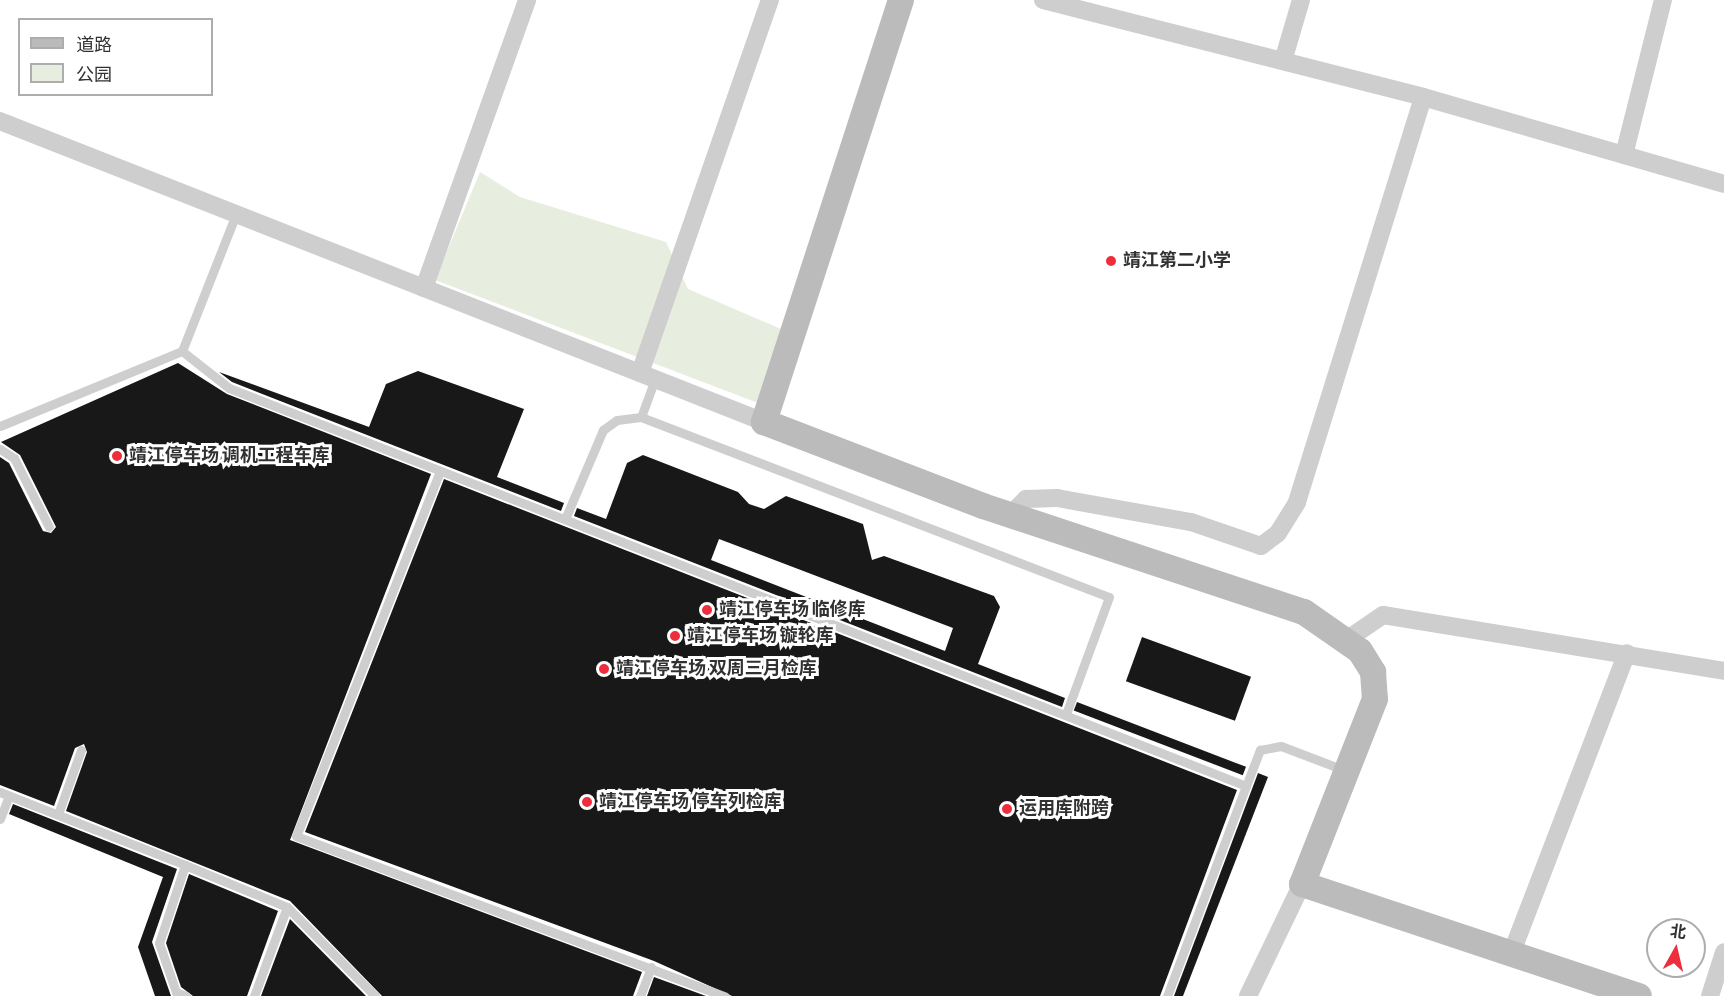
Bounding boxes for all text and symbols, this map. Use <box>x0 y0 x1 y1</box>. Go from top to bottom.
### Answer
legend <box>18 18 213 96</box>
text: 道路 <box>76 37 112 55</box>
text: 公园 <box>76 67 112 85</box>
place label: 靖江第二小学 <box>1123 250 1231 272</box>
marker: 靖江第二小学 <box>1104 254 1118 268</box>
place label: 靖江停车场 调机工程车库 <box>129 445 330 467</box>
marker: 靖江停车场 调机工程车库 <box>110 449 124 463</box>
place label: 靖江停车场 临修库 <box>719 599 866 621</box>
marker: 靖江停车场 临修库 <box>700 603 714 617</box>
place label: 靖江停车场 镟轮库 <box>687 625 834 647</box>
marker: 靖江停车场 镟轮库 <box>668 629 682 643</box>
place label: 靖江停车场 双周三月检库 <box>616 658 817 680</box>
marker: 靖江停车场 双周三月检库 <box>597 662 611 676</box>
place label: 靖江停车场 停车列检库 <box>599 791 782 813</box>
marker: 靖江停车场 停车列检库 <box>580 795 594 809</box>
place label: 运用库附跨 <box>1019 798 1109 820</box>
marker: 运用库附跨 <box>1000 802 1014 816</box>
north arrow <box>1646 918 1706 978</box>
text: 北 <box>1669 923 1687 941</box>

